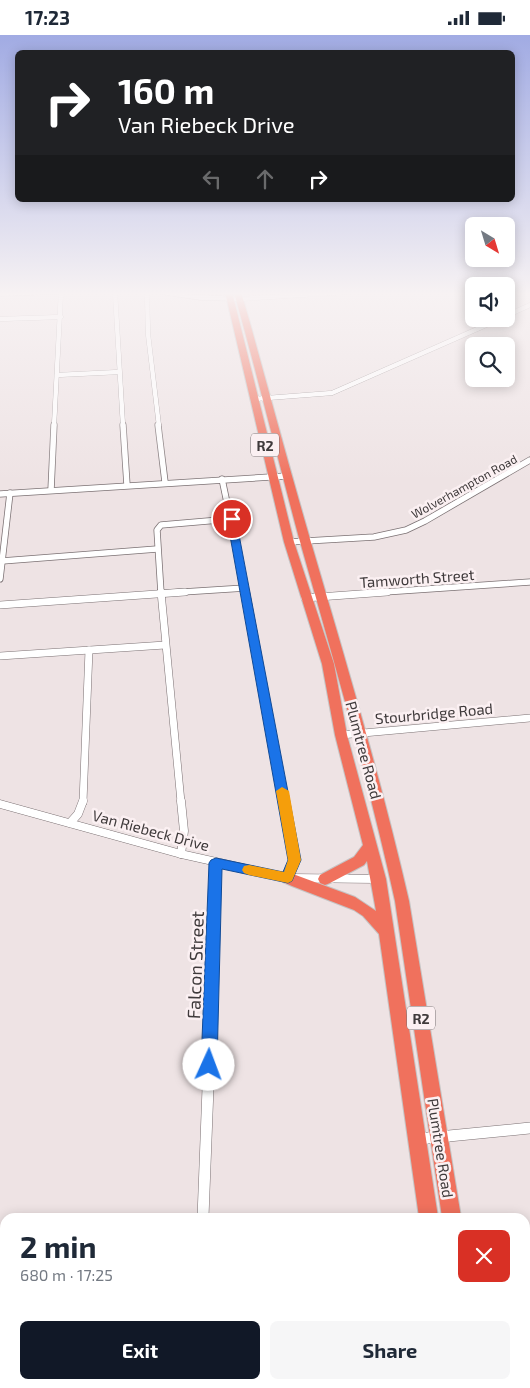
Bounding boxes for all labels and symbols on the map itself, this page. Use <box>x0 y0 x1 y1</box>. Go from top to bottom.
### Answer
north arrow <box>465 217 515 267</box>
road number: R2 <box>251 433 279 457</box>
street label: Wolverhampton Road <box>409 451 519 521</box>
pin <box>211 498 253 540</box>
street label: Tamworth Street <box>359 565 475 591</box>
street label: Plumtree Road <box>342 699 386 801</box>
street label: Stourbridge Road <box>374 699 494 727</box>
street label: Van Riebeck Drive <box>91 806 211 854</box>
street label: Falcon Street <box>182 911 208 1019</box>
road number: R2 <box>407 1006 435 1029</box>
position arrow <box>182 1038 234 1090</box>
street label: Plumtree Road <box>424 1097 458 1199</box>

